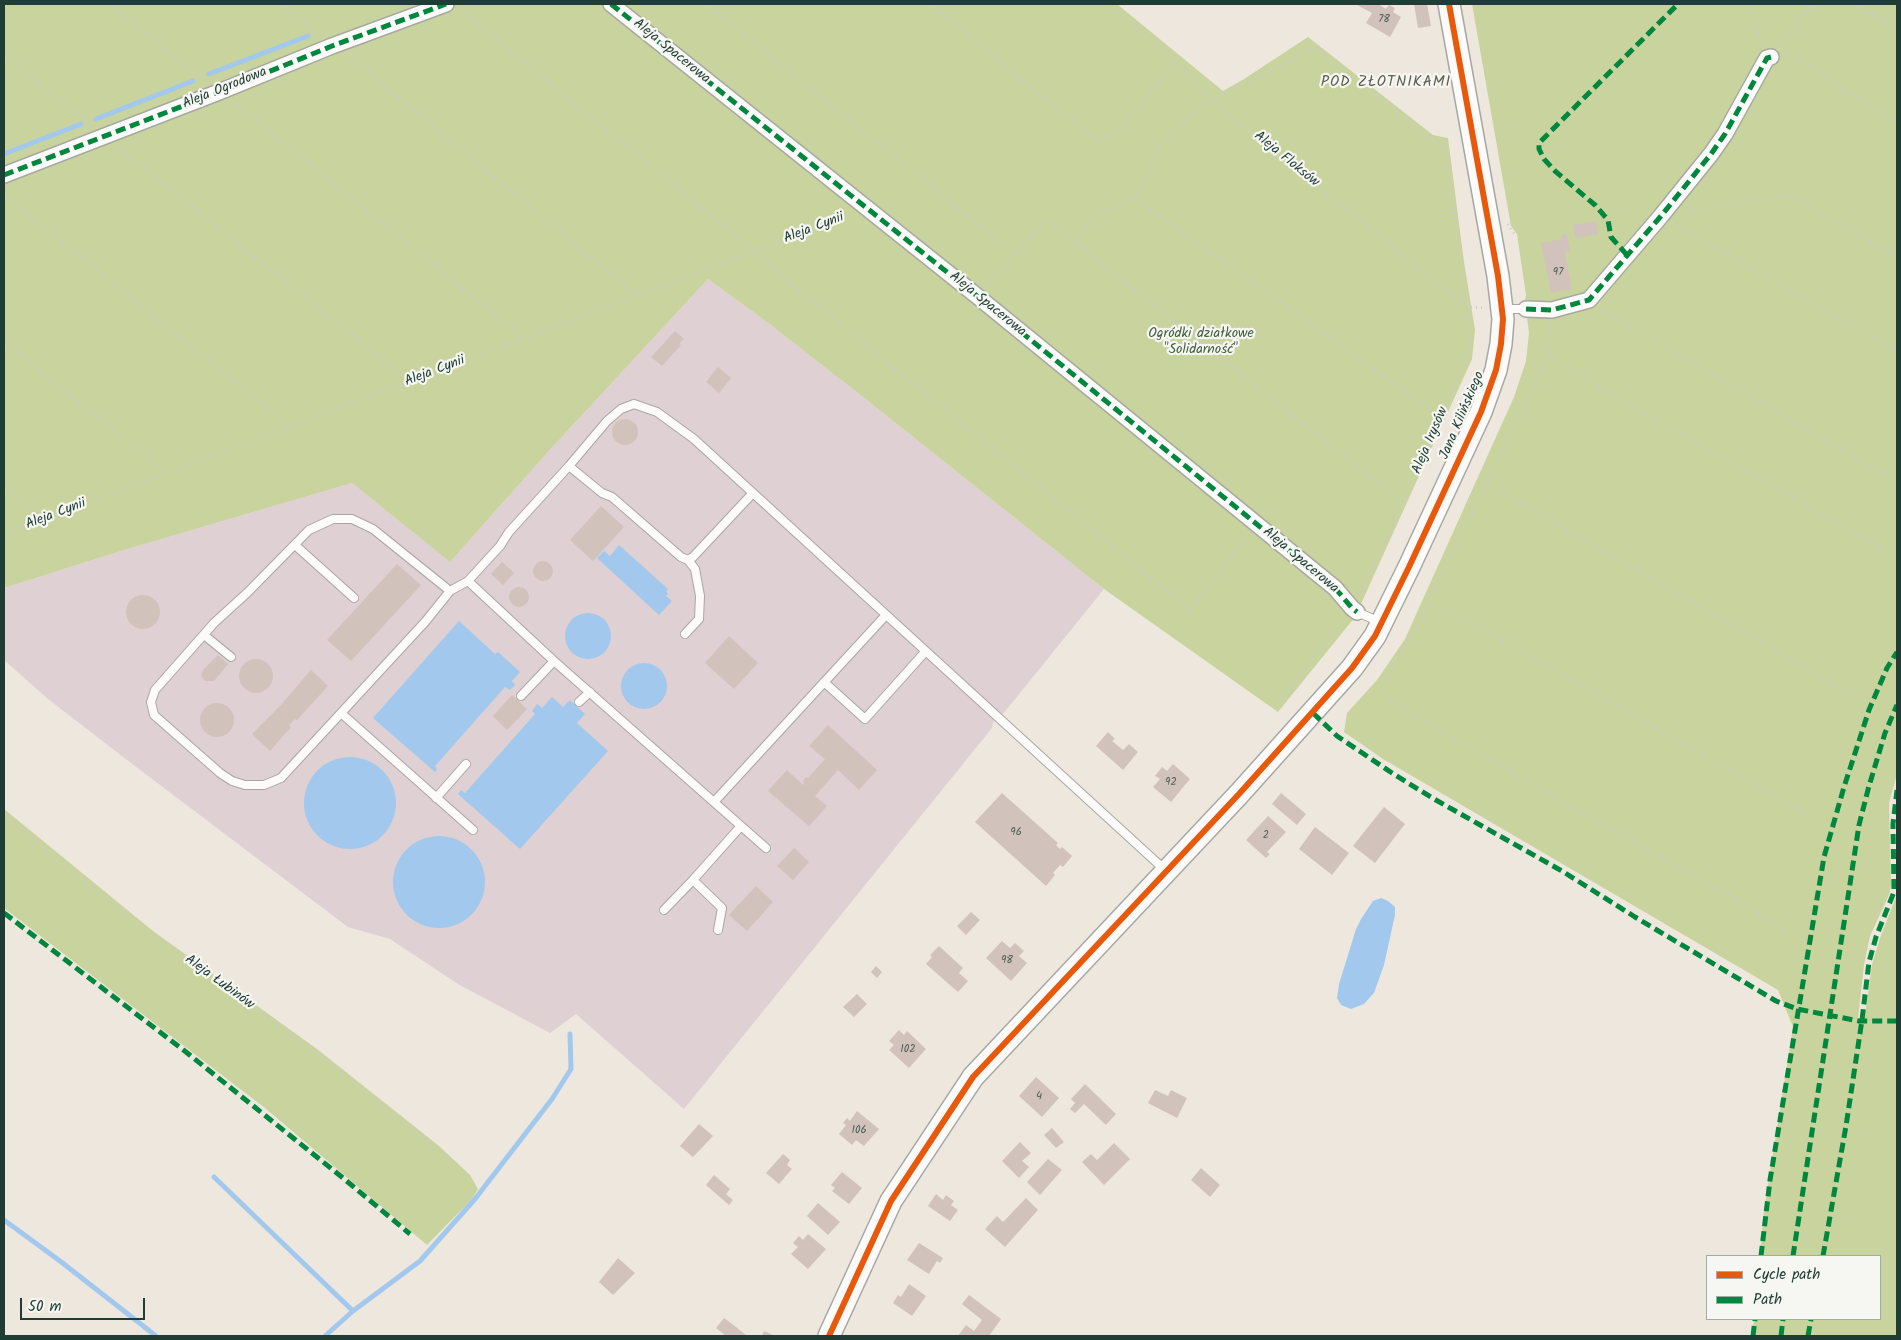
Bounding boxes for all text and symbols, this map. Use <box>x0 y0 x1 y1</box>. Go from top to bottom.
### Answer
house number: 78 <box>1378 13 1390 27</box>
street label: Aleja Spacerowa <box>629 16 713 88</box>
street label: Aleja Ogrodowa <box>180 64 270 114</box>
district label: POD ZŁOTNIKAMI <box>1319 74 1453 92</box>
street label: Aleja Floksów <box>1250 129 1322 191</box>
street label: Aleja Cynii <box>782 210 846 248</box>
house number: 97 <box>1553 266 1563 280</box>
street label: Aleja Spacerowa <box>945 269 1029 341</box>
park label: Ogródki działkowe "Solidarność" <box>1148 327 1254 360</box>
street label: Aleja Cynii <box>403 353 467 391</box>
street label: Jana Kilińskiego <box>1437 370 1489 462</box>
street label: Aleja Irysów <box>1409 405 1453 477</box>
street label: Aleja Cynii <box>24 496 88 534</box>
street label: Aleja Spacerowa <box>1259 524 1341 598</box>
house number: 92 <box>1165 776 1177 790</box>
house number: 96 <box>1010 826 1022 840</box>
house number: 2 <box>1263 829 1269 843</box>
street label: Aleja Łubinów <box>181 952 257 1014</box>
house number: 98 <box>1001 954 1013 968</box>
house number: 102 <box>900 1043 916 1057</box>
house number: 4 <box>1036 1090 1042 1104</box>
house number: 106 <box>851 1124 867 1138</box>
legend <box>1706 1255 1881 1320</box>
text: Cycle path <box>1753 1263 1820 1287</box>
scale bar <box>22 1288 148 1320</box>
text: Path <box>1753 1288 1782 1312</box>
text: 50 m <box>28 1295 62 1319</box>

